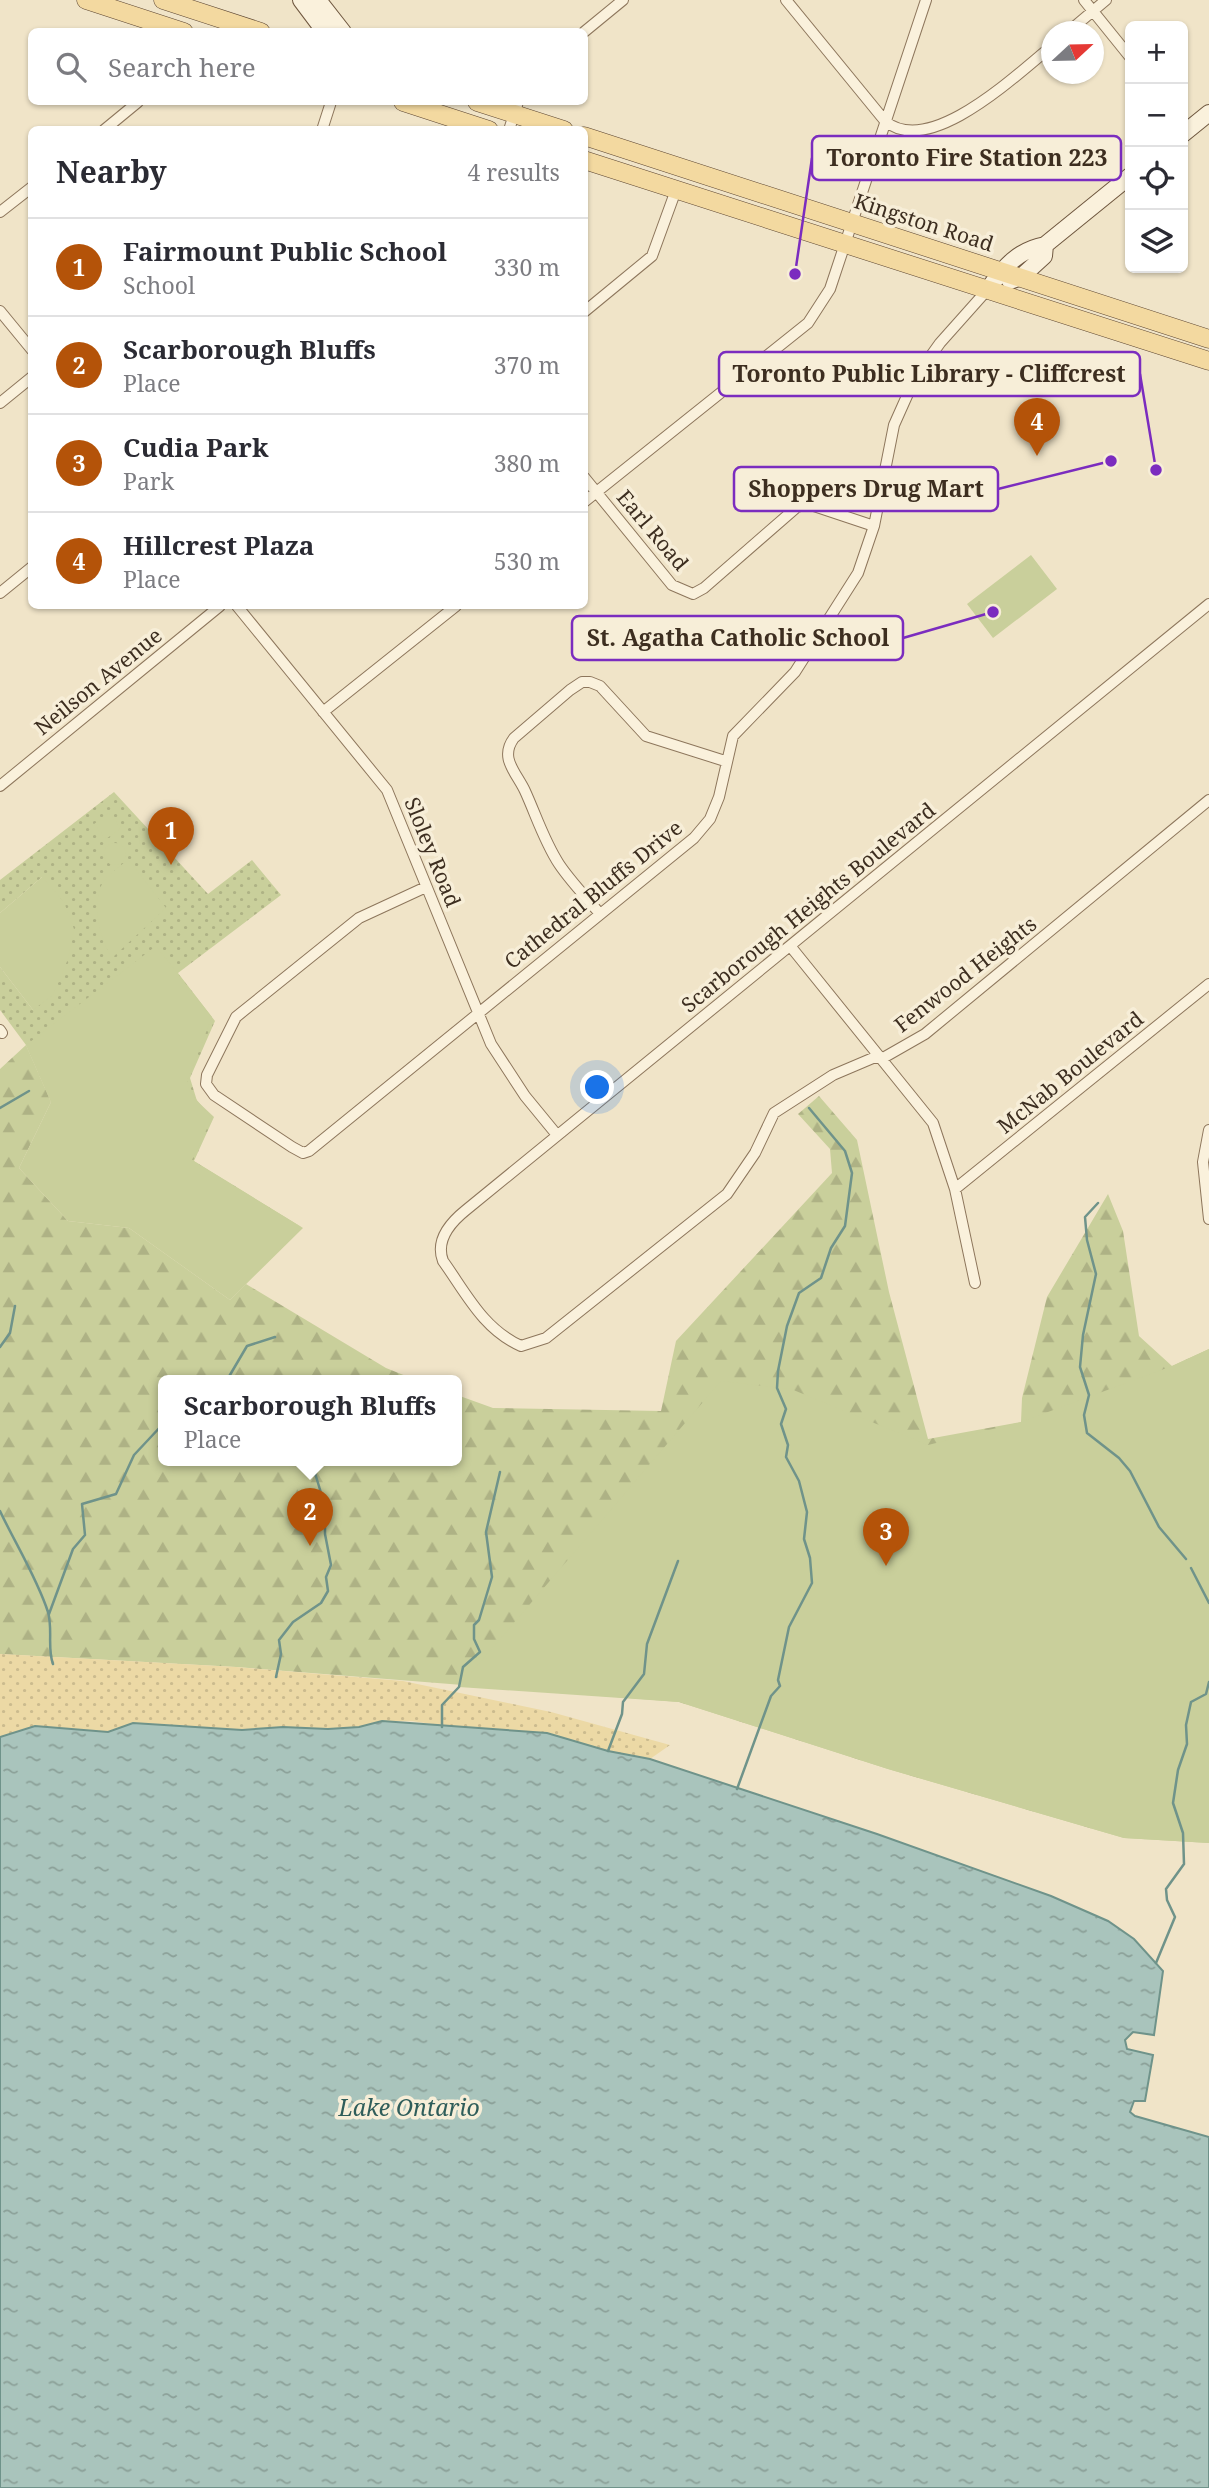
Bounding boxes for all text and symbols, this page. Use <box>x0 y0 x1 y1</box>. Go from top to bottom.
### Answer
north arrow <box>1041 21 1104 84</box>
map controls <box>1125 21 1188 273</box>
button: + <box>1125 21 1188 84</box>
search box <box>28 28 588 105</box>
icon: search <box>52 48 90 86</box>
text: Search here <box>108 49 256 85</box>
button: − <box>1125 84 1188 147</box>
callout: Toronto Fire Station 223 <box>812 136 1121 180</box>
text: Toronto Fire Station 223 <box>827 141 1107 173</box>
button: locate <box>1125 147 1188 210</box>
text: Nearby <box>56 151 167 192</box>
text: 4 results <box>467 156 560 188</box>
street label: Kingston Road <box>851 186 997 258</box>
button: layers <box>1125 210 1188 273</box>
text: Fairmount Public School <box>123 233 447 269</box>
text: 1 <box>73 251 86 283</box>
text: 330 m <box>494 251 560 283</box>
text: School <box>123 269 195 301</box>
text: Scarborough Bluffs <box>123 331 376 367</box>
text: 2 <box>73 349 86 381</box>
text: 370 m <box>494 349 560 381</box>
callout: Toronto Public Library - Cliffcrest <box>719 352 1140 396</box>
text: Toronto Public Library - Cliffcrest <box>732 357 1126 389</box>
text: Place <box>123 367 181 399</box>
pin: 4 <box>1014 398 1060 456</box>
text: Cudia Park <box>123 429 268 465</box>
text: 3 <box>73 447 86 479</box>
text: 380 m <box>494 447 560 479</box>
text: Park <box>123 465 174 497</box>
callout: Shoppers Drug Mart <box>734 467 998 511</box>
text: Shoppers Drug Mart <box>748 472 984 504</box>
street label: Earl Road <box>611 484 695 576</box>
text: Hillcrest Plaza <box>123 527 314 563</box>
text: 4 <box>73 545 86 577</box>
text: 530 m <box>494 545 560 577</box>
text: Place <box>123 563 181 595</box>
callout: St. Agatha Catholic School <box>572 616 903 660</box>
street label: Neilson Avenue <box>29 621 167 741</box>
text: St. Agatha Catholic School <box>587 621 889 653</box>
street label: Sloley Road <box>398 793 468 911</box>
street label: Scarborough Heights Boulevard <box>675 796 941 1018</box>
pin: 1 <box>148 807 194 865</box>
street label: Cathedral Bluffs Drive <box>498 813 688 975</box>
street label: Fenwood Heights <box>888 910 1042 1038</box>
street label: McNab Boulevard <box>991 1004 1149 1139</box>
your location <box>580 1070 614 1104</box>
popup <box>158 1375 462 1466</box>
text: Scarborough Bluffs <box>184 1387 436 1423</box>
text: Place <box>184 1423 241 1455</box>
pin: 2 <box>287 1488 333 1546</box>
pin: 3 <box>863 1508 909 1566</box>
water label: Lake Ontario <box>337 2091 480 2123</box>

